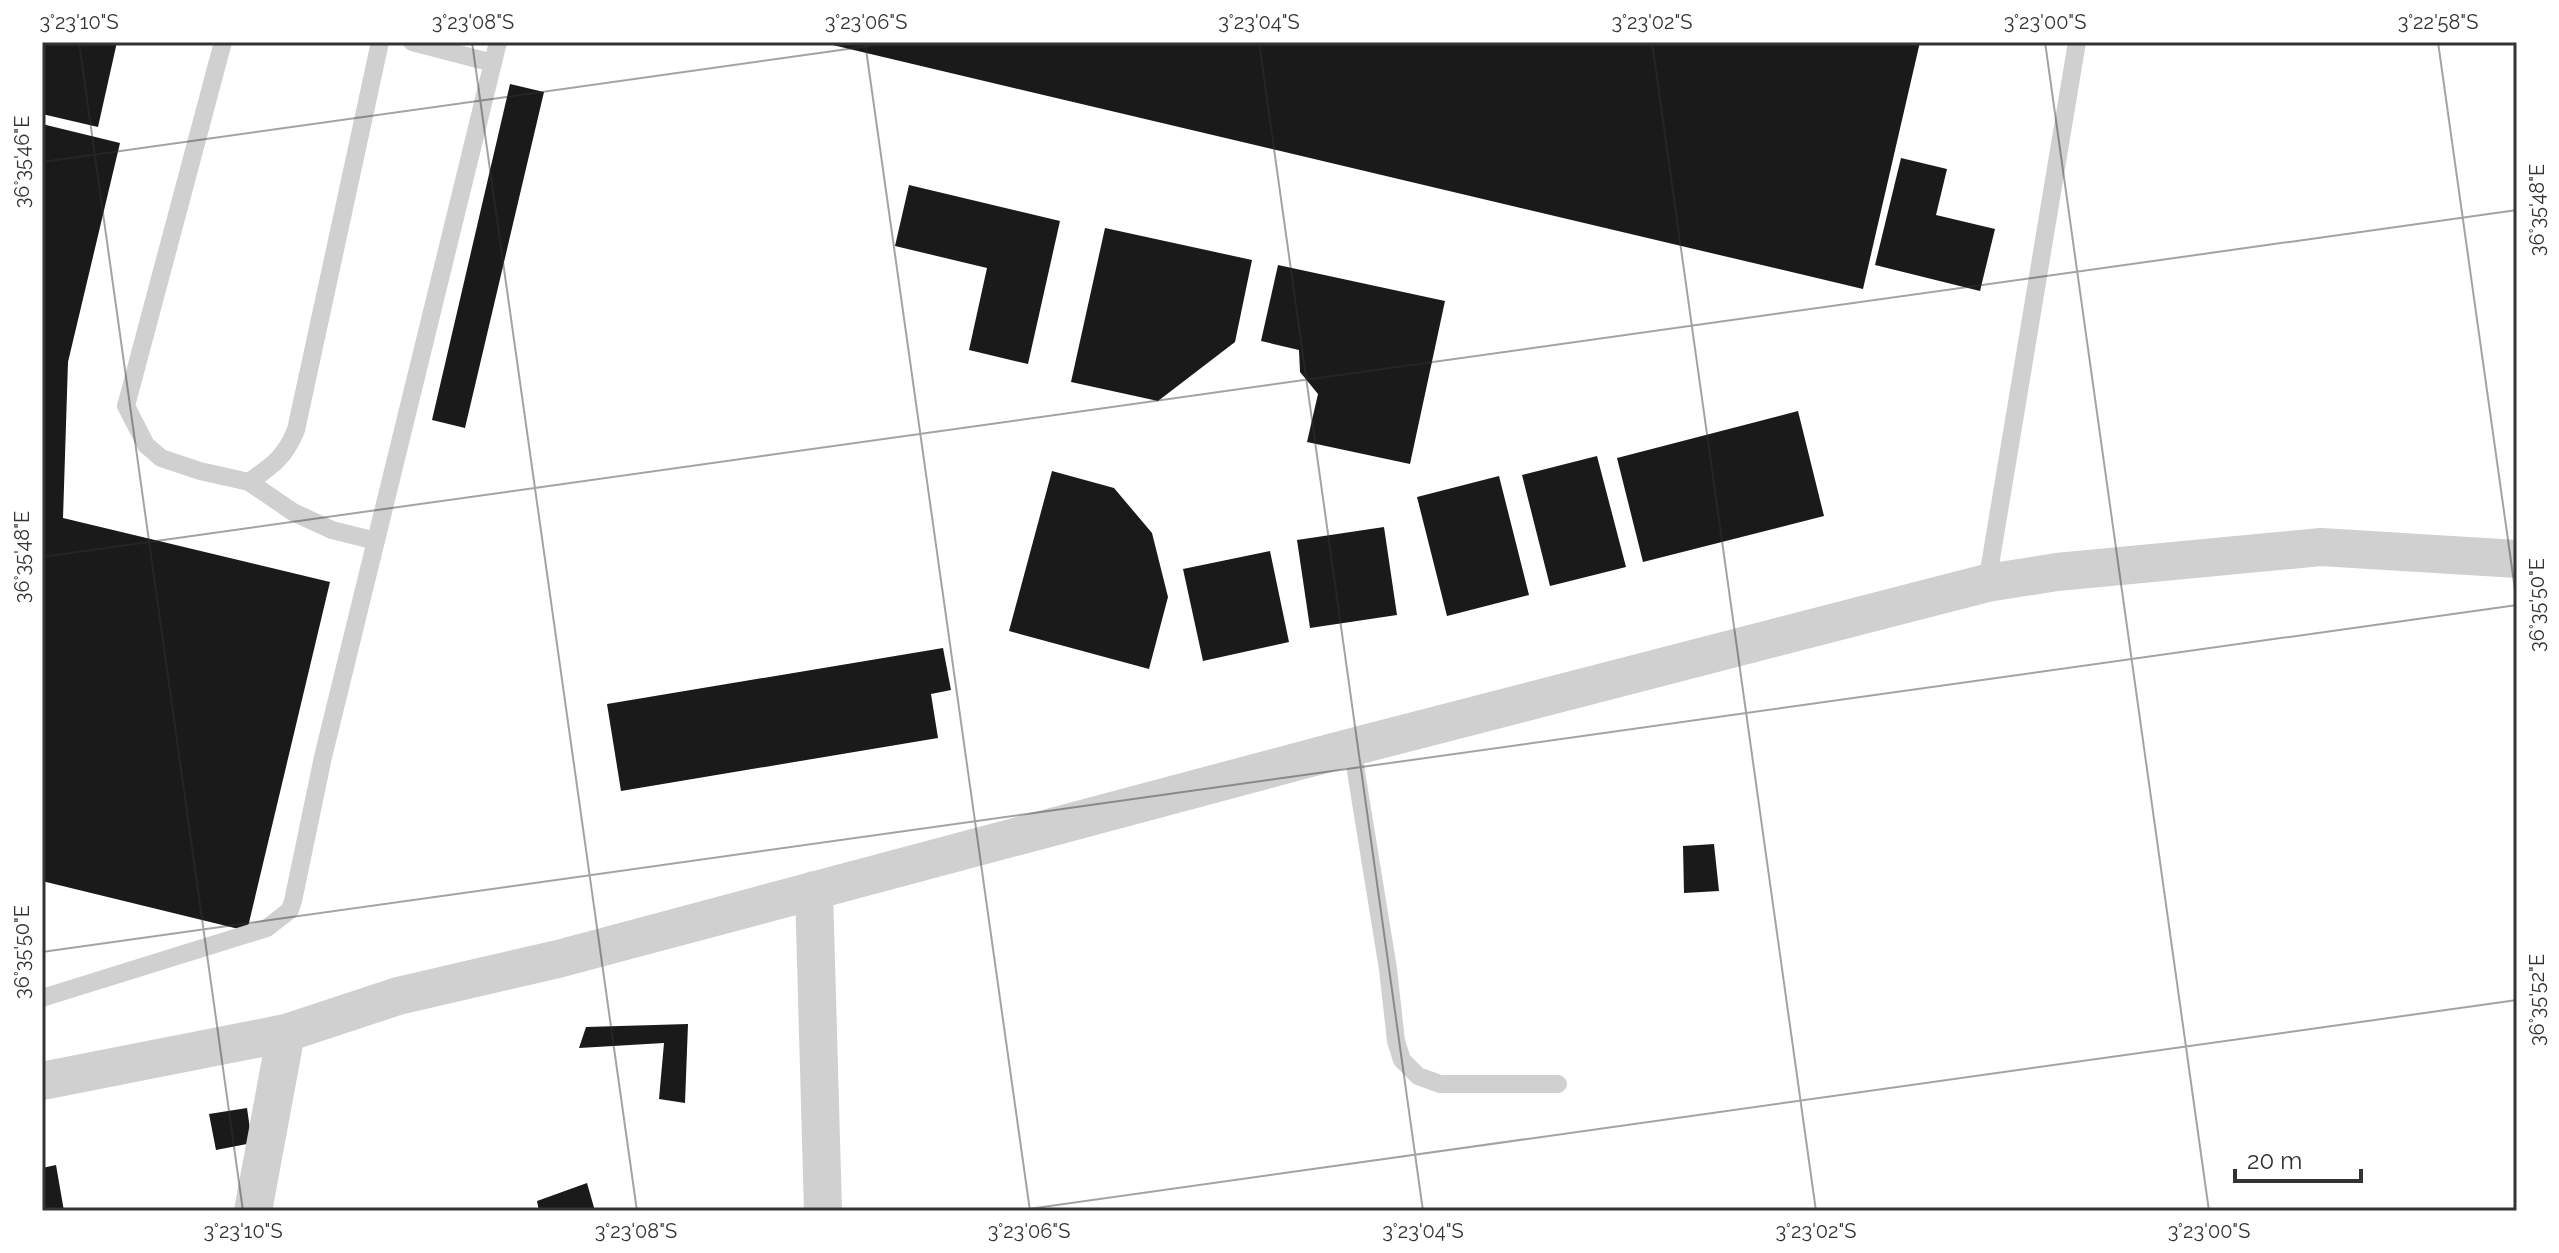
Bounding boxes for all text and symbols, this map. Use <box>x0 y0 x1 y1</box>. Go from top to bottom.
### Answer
text: 3°23'10"S <box>39 10 119 34</box>
text: 3°23'08"S <box>432 10 514 34</box>
text: 3°23'06"S <box>825 10 907 34</box>
text: 3°23'04"S <box>1218 10 1300 34</box>
text: 3°23'02"S <box>1612 10 1692 34</box>
text: 3°23'00"S <box>2004 10 2086 34</box>
text: 3°22'58"S <box>2398 10 2478 34</box>
text: 36°35'46"E <box>10 116 34 208</box>
text: 36°35'48"E <box>2525 164 2549 256</box>
text: 36°35'48"E <box>10 511 34 603</box>
text: 36°35'50"E <box>2525 558 2549 652</box>
text: 36°35'50"E <box>10 905 34 999</box>
text: 36°35'52"E <box>2525 954 2549 1046</box>
scale bar <box>2235 1133 2361 1183</box>
text: 20 m <box>2247 1146 2302 1175</box>
text: 3°23'10"S <box>203 1219 283 1243</box>
text: 3°23'08"S <box>595 1219 677 1243</box>
text: 3°23'06"S <box>988 1219 1070 1243</box>
text: 3°23'04"S <box>1382 1219 1464 1243</box>
text: 3°23'02"S <box>1776 1219 1856 1243</box>
text: 3°23'00"S <box>2168 1219 2250 1243</box>

